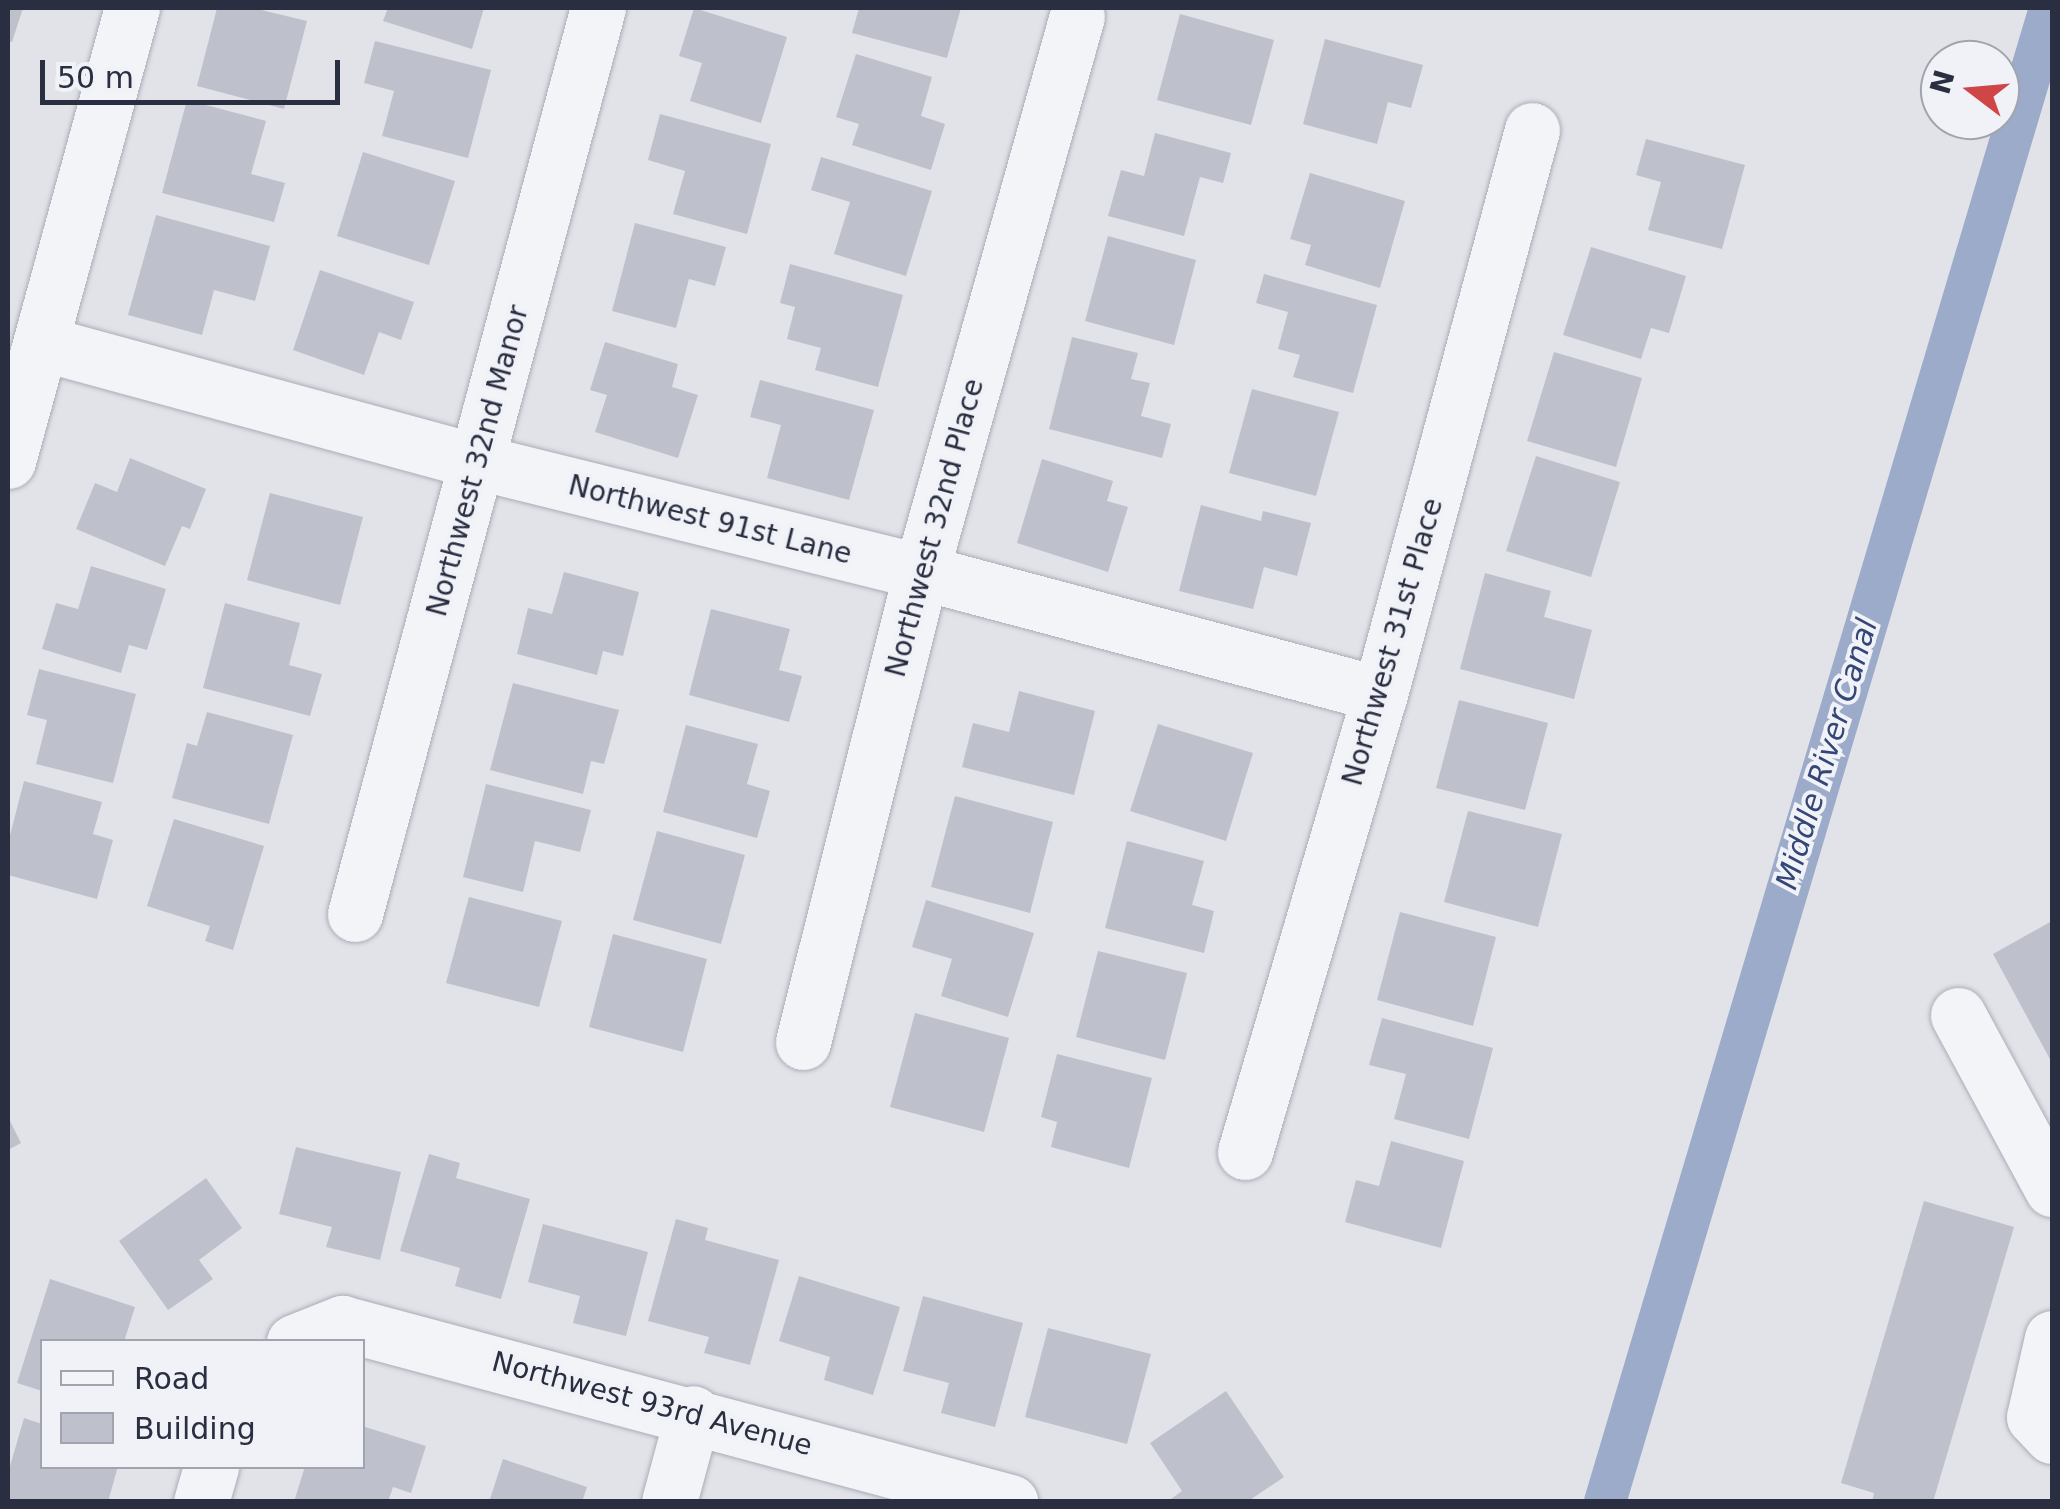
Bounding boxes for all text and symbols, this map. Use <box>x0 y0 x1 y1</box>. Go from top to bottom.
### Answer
scale bar <box>45 40 345 102</box>
north arrow <box>1920 40 2020 140</box>
text: 50 m <box>57 60 134 95</box>
text: N <box>1924 66 1962 98</box>
street label: Northwest 32nd Manor <box>420 302 536 620</box>
street label: Northwest 32nd Place <box>879 375 991 681</box>
street label: Northwest 91st Lane <box>565 469 855 571</box>
street label: Northwest 31st Place <box>1336 494 1450 790</box>
water label: Middle River Canal <box>1769 614 1885 894</box>
legend <box>40 1339 365 1469</box>
street label: Northwest 93rd Avenue <box>488 1345 816 1463</box>
text: Road <box>134 1361 209 1396</box>
text: Building <box>134 1411 256 1446</box>

